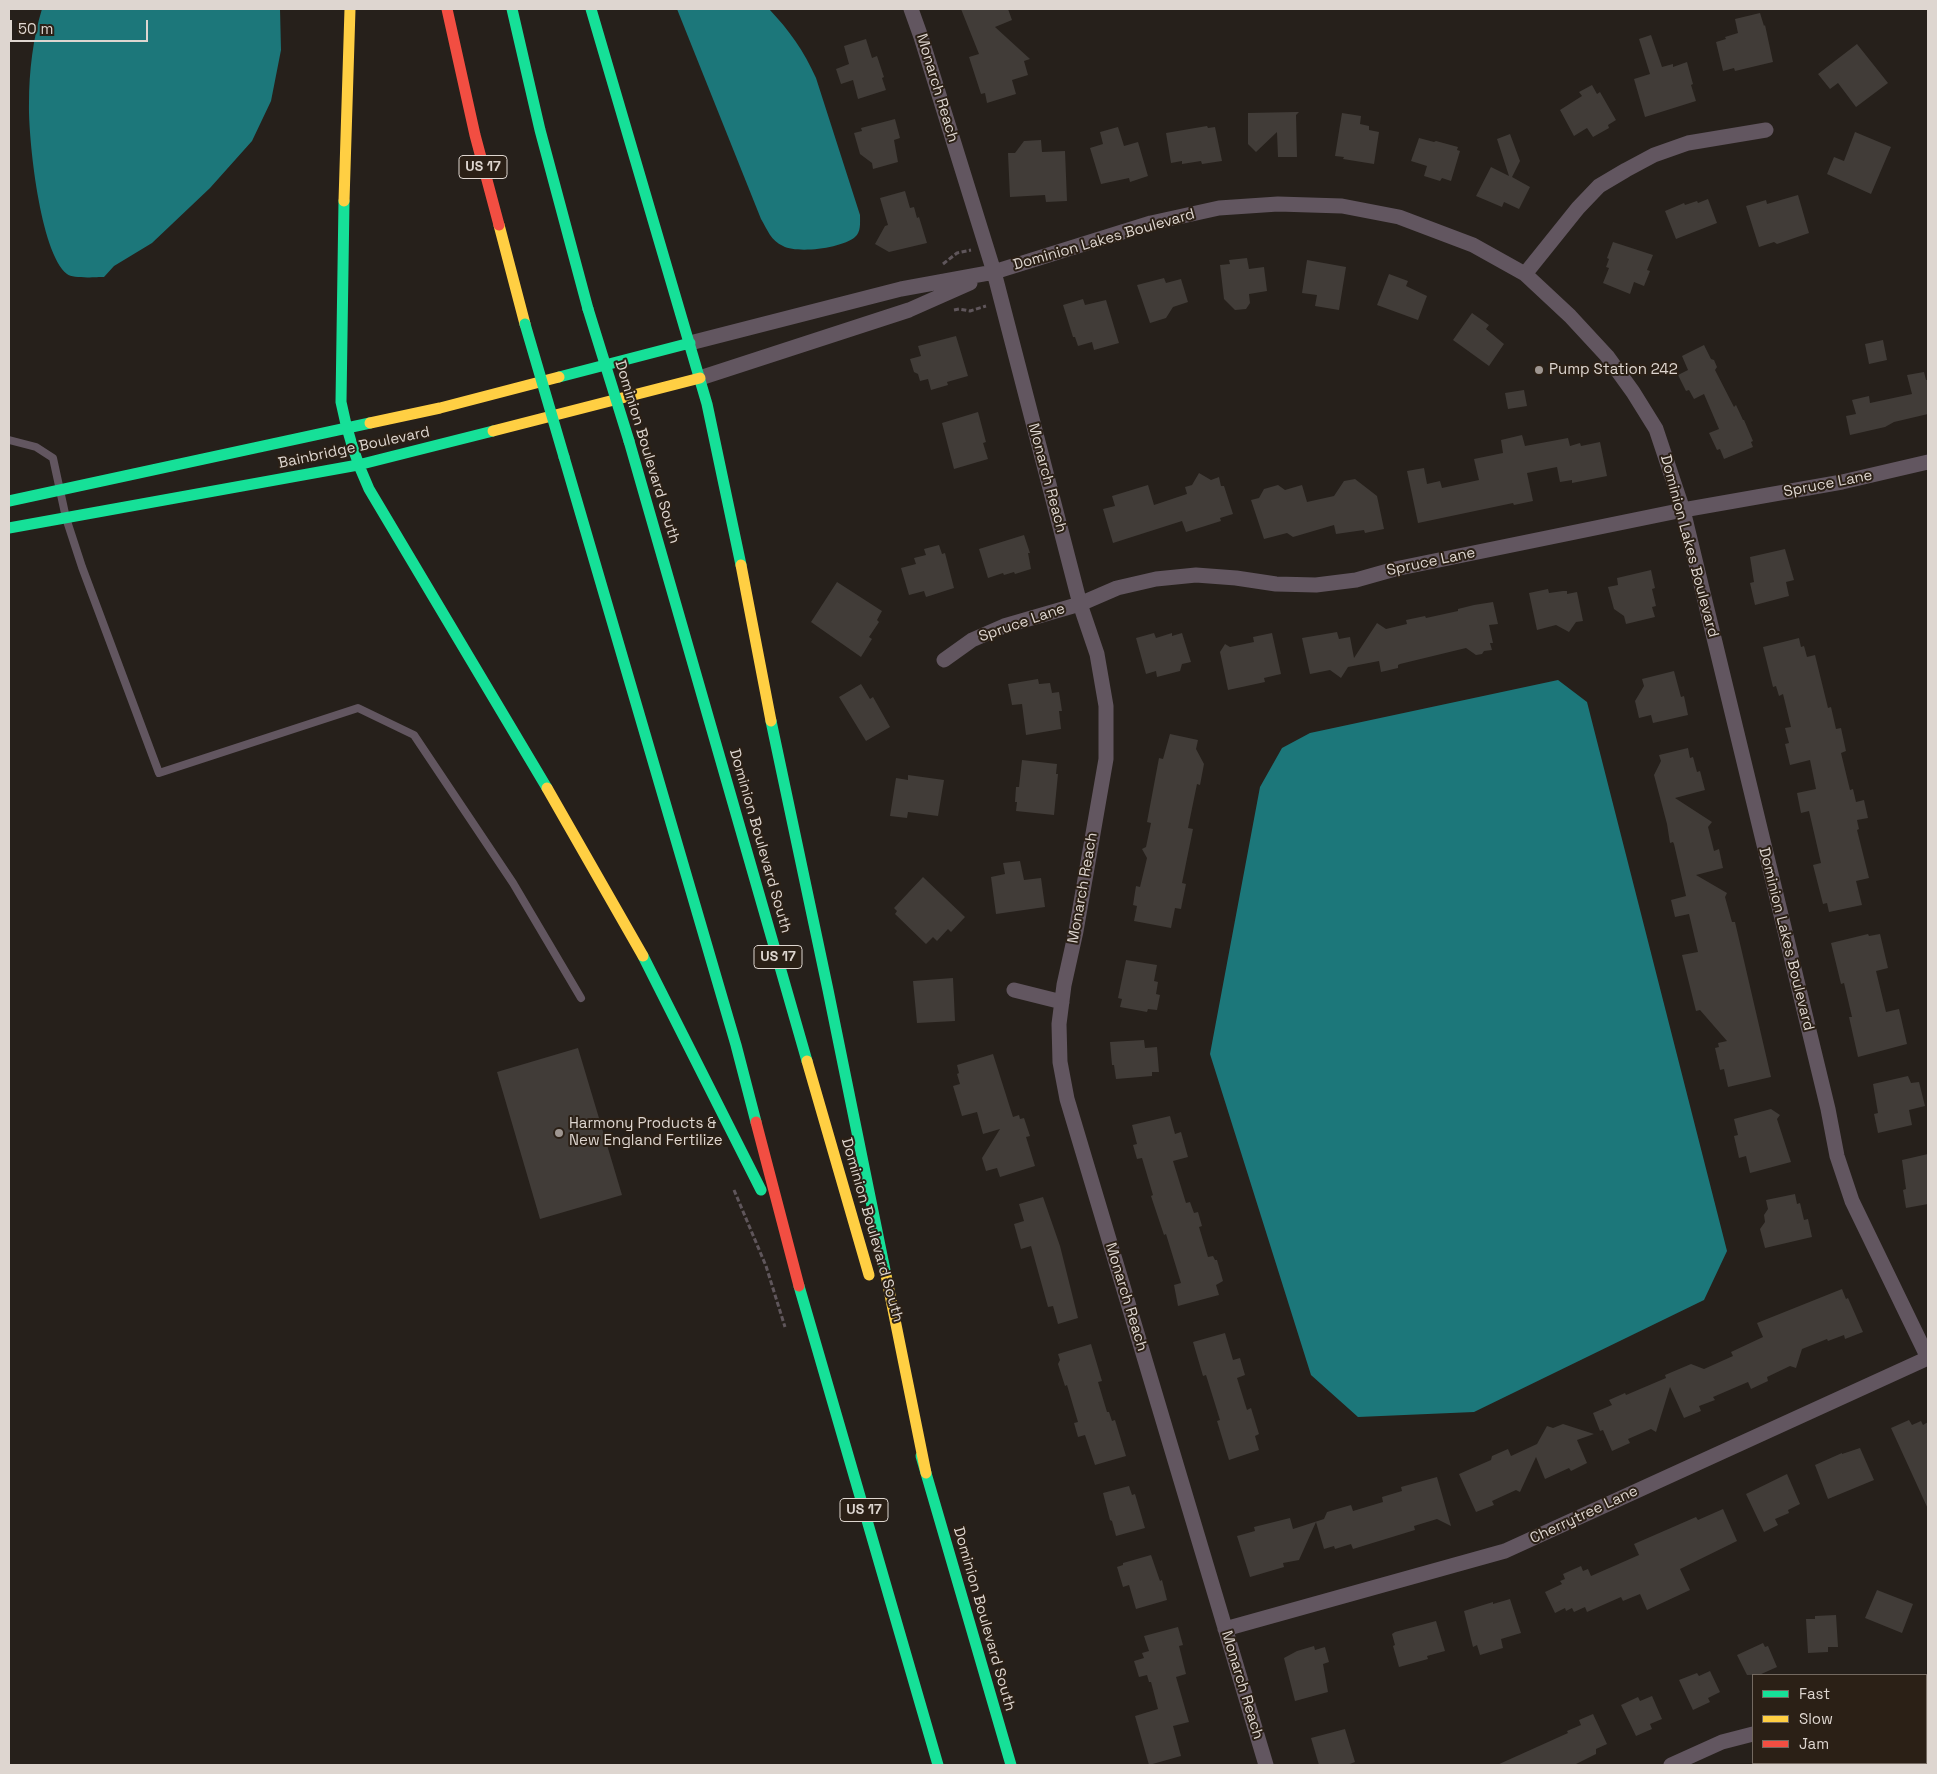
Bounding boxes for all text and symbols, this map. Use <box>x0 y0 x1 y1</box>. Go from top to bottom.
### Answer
scale bar <box>12 10 150 42</box>
text: 50 m <box>18 19 53 38</box>
street label: Monarch Reach <box>912 32 962 144</box>
road number: US 17 <box>459 156 507 178</box>
street label: Dominion Lakes Boulevard <box>1011 205 1197 275</box>
street label: Dominion Boulevard South <box>611 358 683 546</box>
place label: Pump Station 242 <box>1549 361 1678 379</box>
marker: Pump Station 242 <box>1533 364 1545 376</box>
street label: Monarch Reach <box>1024 421 1070 535</box>
street label: Bainbridge Boulevard <box>277 423 431 473</box>
street label: Dominion Lakes Boulevard <box>1656 453 1722 639</box>
street label: Spruce Lane <box>1782 467 1874 501</box>
street label: Spruce Lane <box>1385 544 1477 580</box>
street label: Spruce Lane <box>976 600 1068 646</box>
street label: Dominion Boulevard South <box>725 747 795 935</box>
street label: Monarch Reach <box>1064 831 1102 945</box>
street label: Dominion Lakes Boulevard <box>1754 845 1818 1033</box>
road number: US 17 <box>754 946 802 969</box>
place label: Harmony Products & New England Fertilize <box>569 1115 723 1150</box>
marker: Harmony Products & New England Fertilize <box>553 1127 565 1139</box>
street label: Dominion Boulevard South <box>837 1136 907 1324</box>
street label: Monarch Reach <box>1101 1241 1151 1353</box>
street label: Cherrytree Lane <box>1527 1482 1641 1548</box>
road number: US 17 <box>840 1498 888 1522</box>
street label: Dominion Boulevard South <box>949 1525 1019 1713</box>
street label: Monarch Reach <box>1217 1629 1267 1741</box>
legend <box>1752 1674 1927 1764</box>
text: Fast <box>1799 1684 1830 1703</box>
text: Slow <box>1799 1709 1833 1728</box>
text: Jam <box>1799 1734 1829 1753</box>

